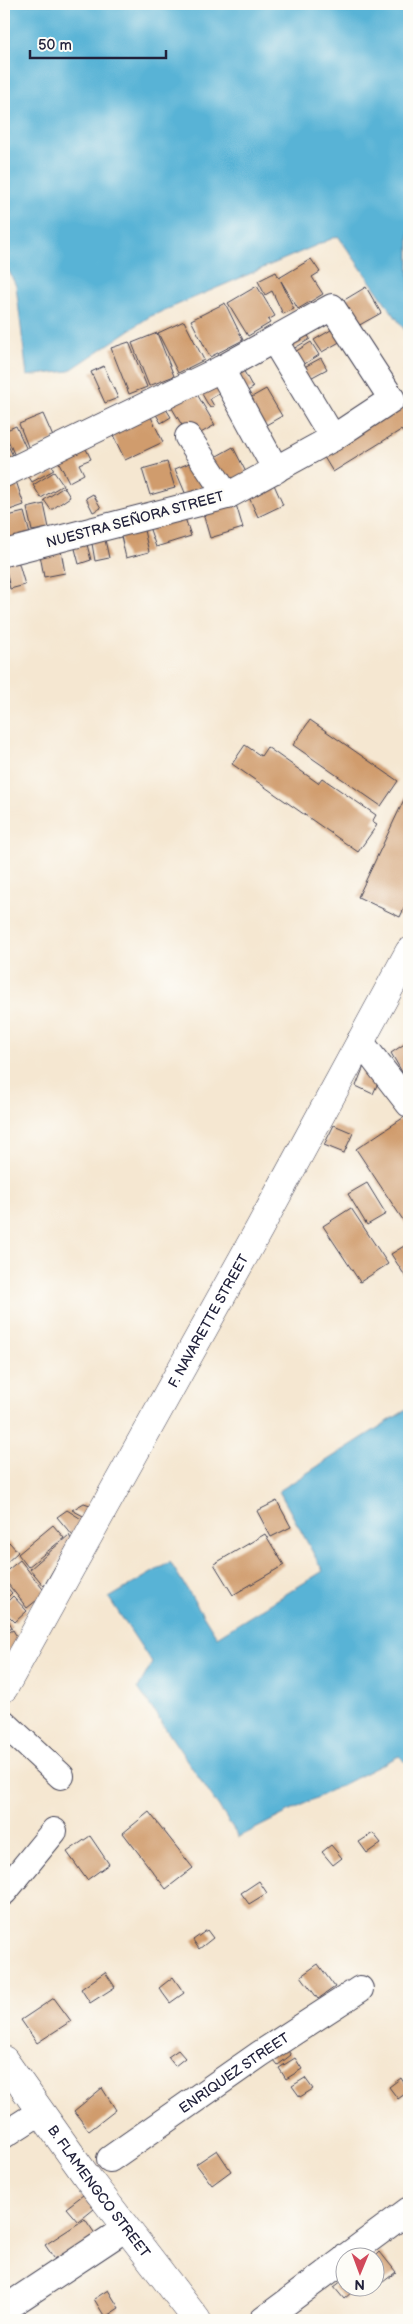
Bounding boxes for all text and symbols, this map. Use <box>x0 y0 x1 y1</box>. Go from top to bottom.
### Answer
scale bar <box>30 28 166 60</box>
text: 50 m <box>38 36 72 55</box>
street label: NUESTRA SEÑORA STREET <box>44 486 226 551</box>
street label: F. NAVARETTE STREET <box>165 1251 253 1391</box>
street label: ENRIQUEZ STREET <box>176 2029 293 2117</box>
street label: B. FLAMENGCO STREET <box>44 2122 154 2261</box>
north arrow <box>336 2246 386 2296</box>
text: N <box>354 2276 365 2293</box>

